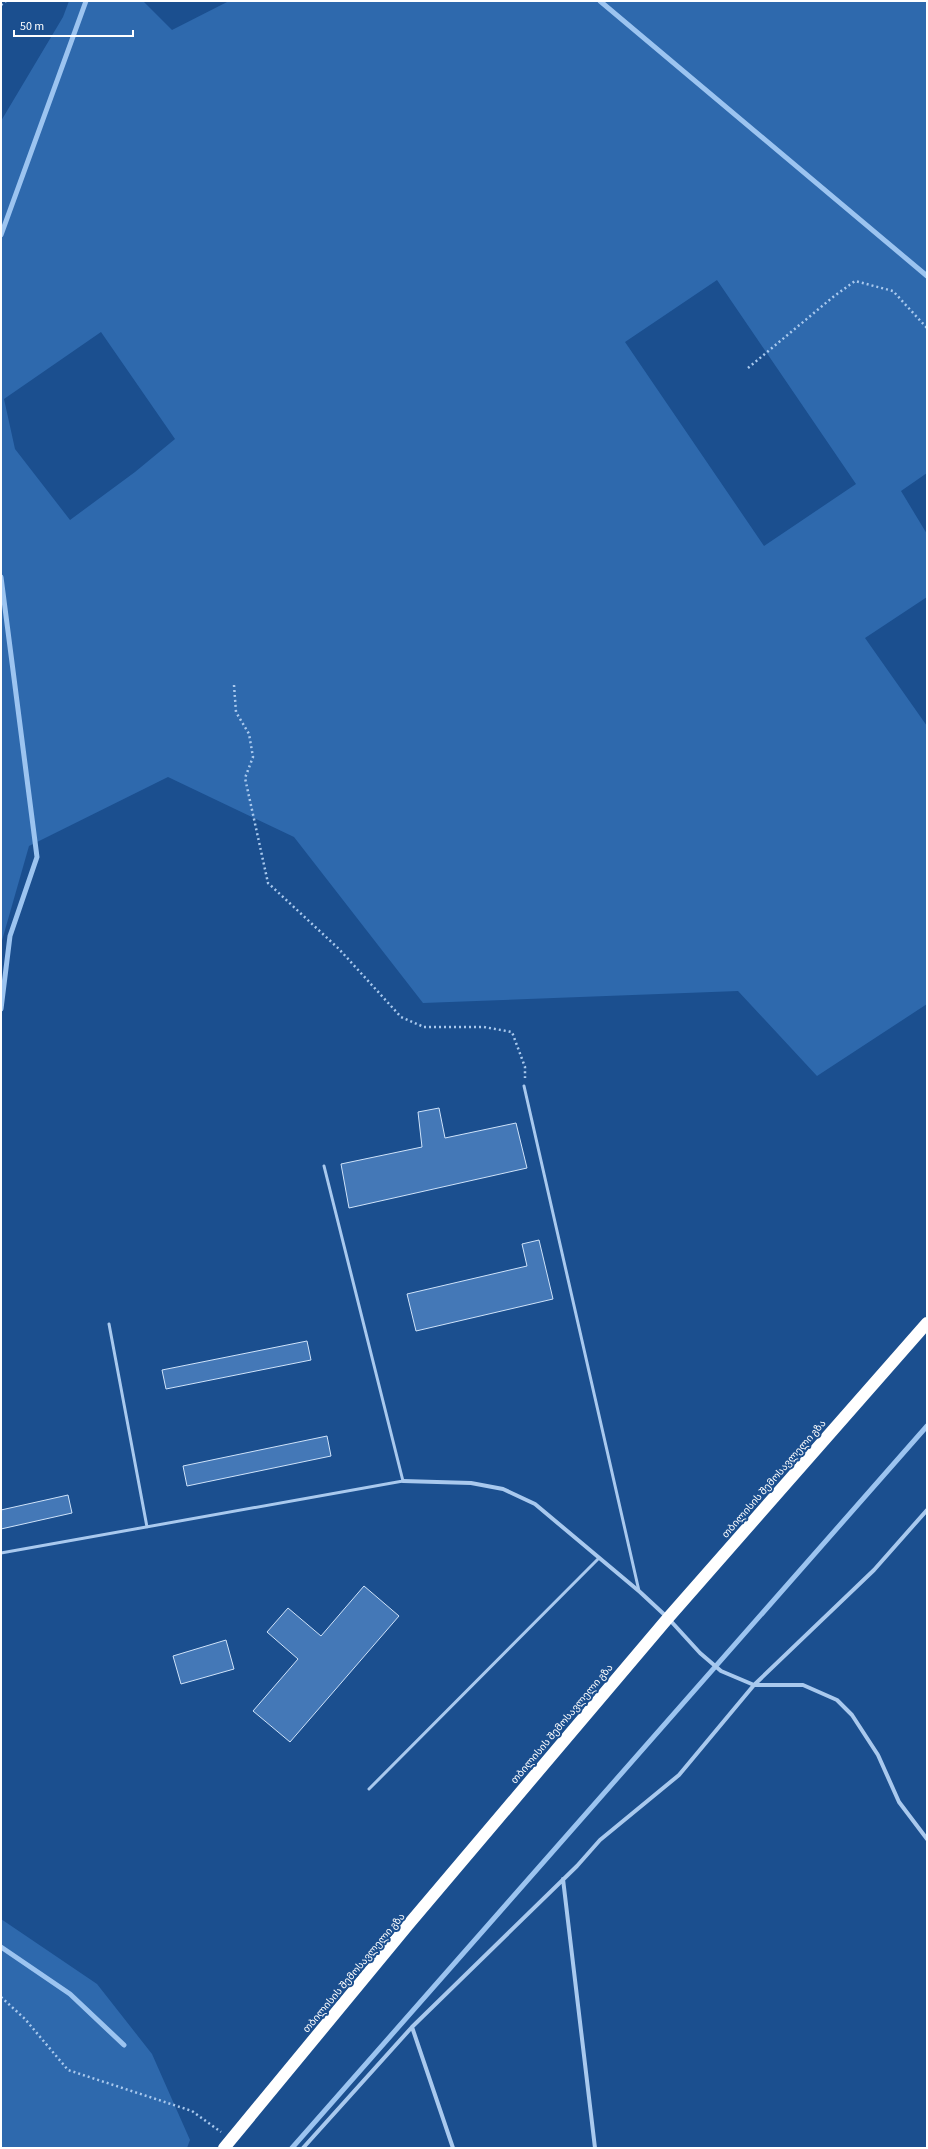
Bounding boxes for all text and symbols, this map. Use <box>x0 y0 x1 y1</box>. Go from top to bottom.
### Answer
scale bar <box>14 12 133 38</box>
text: 50 m <box>20 18 44 35</box>
street label: თბილისის შემოსავლელი გზა <box>719 1417 829 1541</box>
street label: თბილისის შემოსავლელი გზა <box>508 1661 616 1787</box>
street label: თბილისის შემოსავლელი გზა <box>300 1910 408 2036</box>

